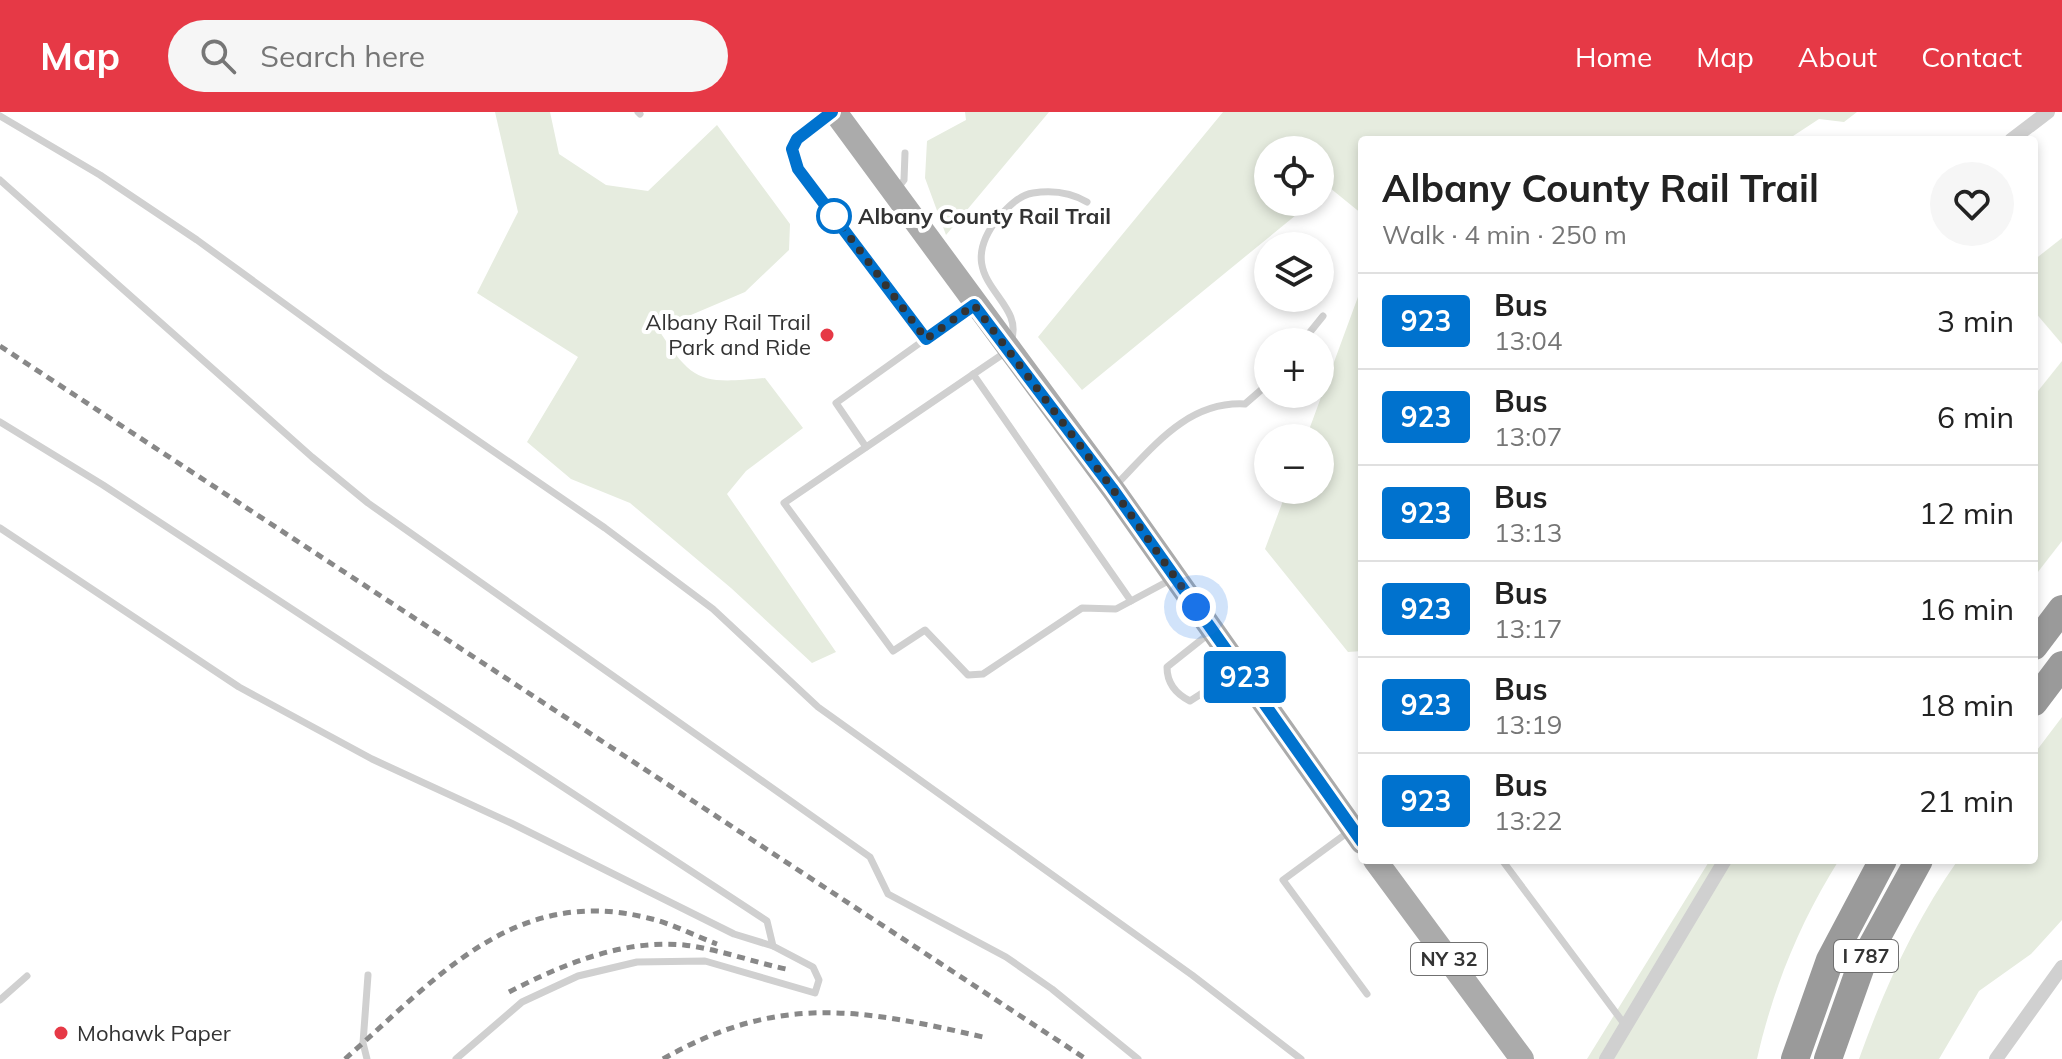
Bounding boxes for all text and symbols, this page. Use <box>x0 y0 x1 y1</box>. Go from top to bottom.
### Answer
search box <box>168 20 728 92</box>
text: Map <box>40 32 120 80</box>
icon: search <box>196 34 240 78</box>
text: Search here <box>260 37 425 75</box>
text: Home <box>1575 39 1652 74</box>
text: Map <box>1696 39 1754 74</box>
text: About <box>1798 39 1877 74</box>
text: Contact <box>1921 39 2022 74</box>
map controls <box>1254 136 1334 504</box>
button: locate <box>1254 136 1334 216</box>
button: heart <box>1930 162 2014 246</box>
text: Albany County Rail Trail <box>1382 164 1819 212</box>
marker: Albany County Rail Trail <box>817 199 851 233</box>
place label: Albany County Rail Trail <box>858 202 1111 230</box>
text: Walk · 4 min · 250 m <box>1382 218 1627 251</box>
button: layers <box>1254 232 1334 312</box>
text: Bus <box>1494 286 1548 324</box>
text: 3 min <box>1937 302 2014 340</box>
text: 923 <box>1401 303 1451 338</box>
place label: Albany Rail Trail Park and Ride <box>645 308 811 361</box>
text: 13:04 <box>1494 324 1562 357</box>
marker: Albany Rail Trail Park and Ride <box>818 326 836 344</box>
button: + <box>1254 328 1334 408</box>
text: Bus <box>1494 382 1548 420</box>
text: 6 min <box>1937 398 2014 436</box>
text: 923 <box>1401 399 1451 434</box>
text: 13:07 <box>1494 420 1562 453</box>
button: − <box>1254 424 1334 504</box>
text: Bus <box>1494 478 1548 516</box>
text: 12 min <box>1919 494 2014 532</box>
text: 923 <box>1401 495 1451 530</box>
text: 13:13 <box>1494 516 1562 549</box>
text: Bus <box>1494 574 1548 612</box>
your location <box>1176 587 1216 627</box>
text: 16 min <box>1919 590 2014 628</box>
text: 923 <box>1401 591 1451 626</box>
text: 13:17 <box>1494 612 1562 645</box>
line badge: 923 <box>1199 651 1291 703</box>
text: 923 <box>1220 659 1270 694</box>
text: Bus <box>1494 670 1548 708</box>
text: 18 min <box>1919 686 2014 724</box>
text: 923 <box>1401 687 1451 722</box>
text: 13:19 <box>1494 708 1562 741</box>
text: Bus <box>1494 766 1548 804</box>
text: 21 min <box>1919 782 2014 820</box>
text: 923 <box>1401 783 1451 818</box>
text: 13:22 <box>1494 804 1562 837</box>
road number: I 787 <box>1834 940 1898 972</box>
road number: NY 32 <box>1411 943 1487 975</box>
place label: Mohawk Paper <box>77 1019 231 1047</box>
marker: Mohawk Paper <box>52 1024 70 1042</box>

